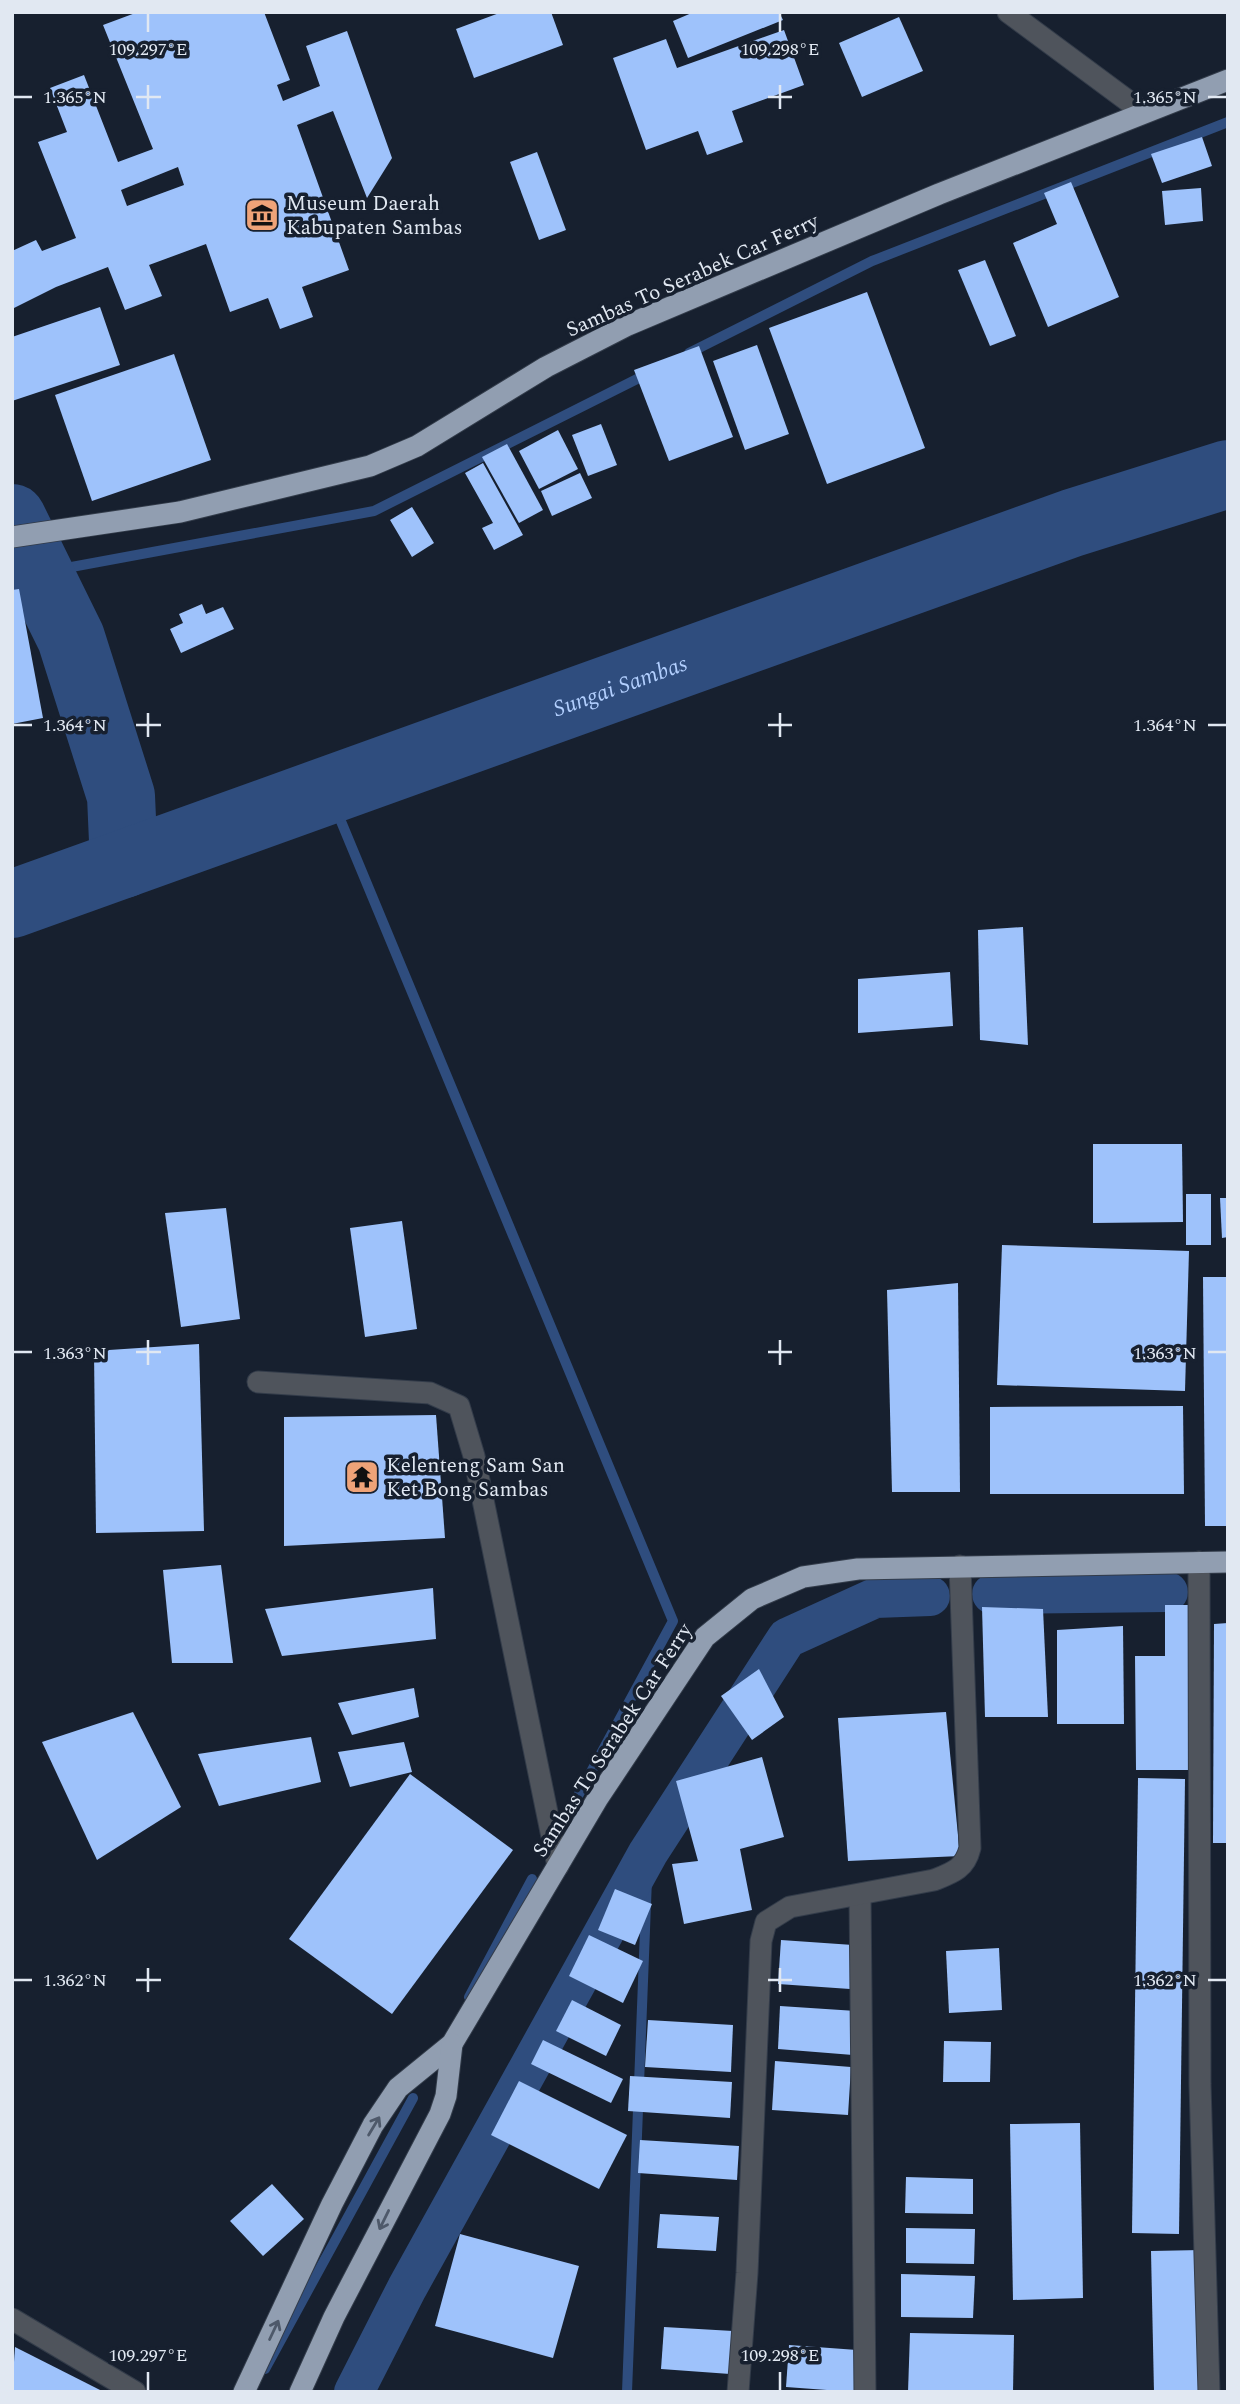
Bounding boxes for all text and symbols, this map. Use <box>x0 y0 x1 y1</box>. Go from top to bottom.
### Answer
text: 109.297°E <box>108 36 188 63</box>
text: 109.298°E <box>740 36 820 63</box>
text: 1.365°N <box>43 84 107 111</box>
text: 1.365°N <box>1133 84 1197 111</box>
place label: Museum Daerah Kabupaten Sambas <box>286 188 463 244</box>
museum icon: Museum Daerah Kabupaten Sambas <box>243 196 281 234</box>
street label: Sambas To Serabek Car Ferry <box>561 205 825 346</box>
water label: Sungai Sambas <box>548 647 692 727</box>
text: 1.364°N <box>43 712 107 739</box>
text: 1.364°N <box>1133 712 1197 739</box>
text: 1.363°N <box>43 1340 107 1367</box>
text: 1.363°N <box>1133 1340 1197 1367</box>
place label: Kelenteng Sam San Ket Bong Sambas <box>386 1450 565 1506</box>
temple icon: Kelenteng Sam San Ket Bong Sambas <box>343 1458 381 1496</box>
street label: Sambas To Serabek Car Ferry <box>525 1616 701 1864</box>
text: 1.362°N <box>43 1967 107 1994</box>
text: 1.362°N <box>1133 1967 1197 1994</box>
one-way arrow <box>367 2116 381 2136</box>
one-way arrow <box>377 2209 391 2230</box>
one-way arrow <box>267 2320 281 2341</box>
text: 109.297°E <box>108 2342 188 2369</box>
text: 109.298°E <box>740 2342 820 2369</box>

